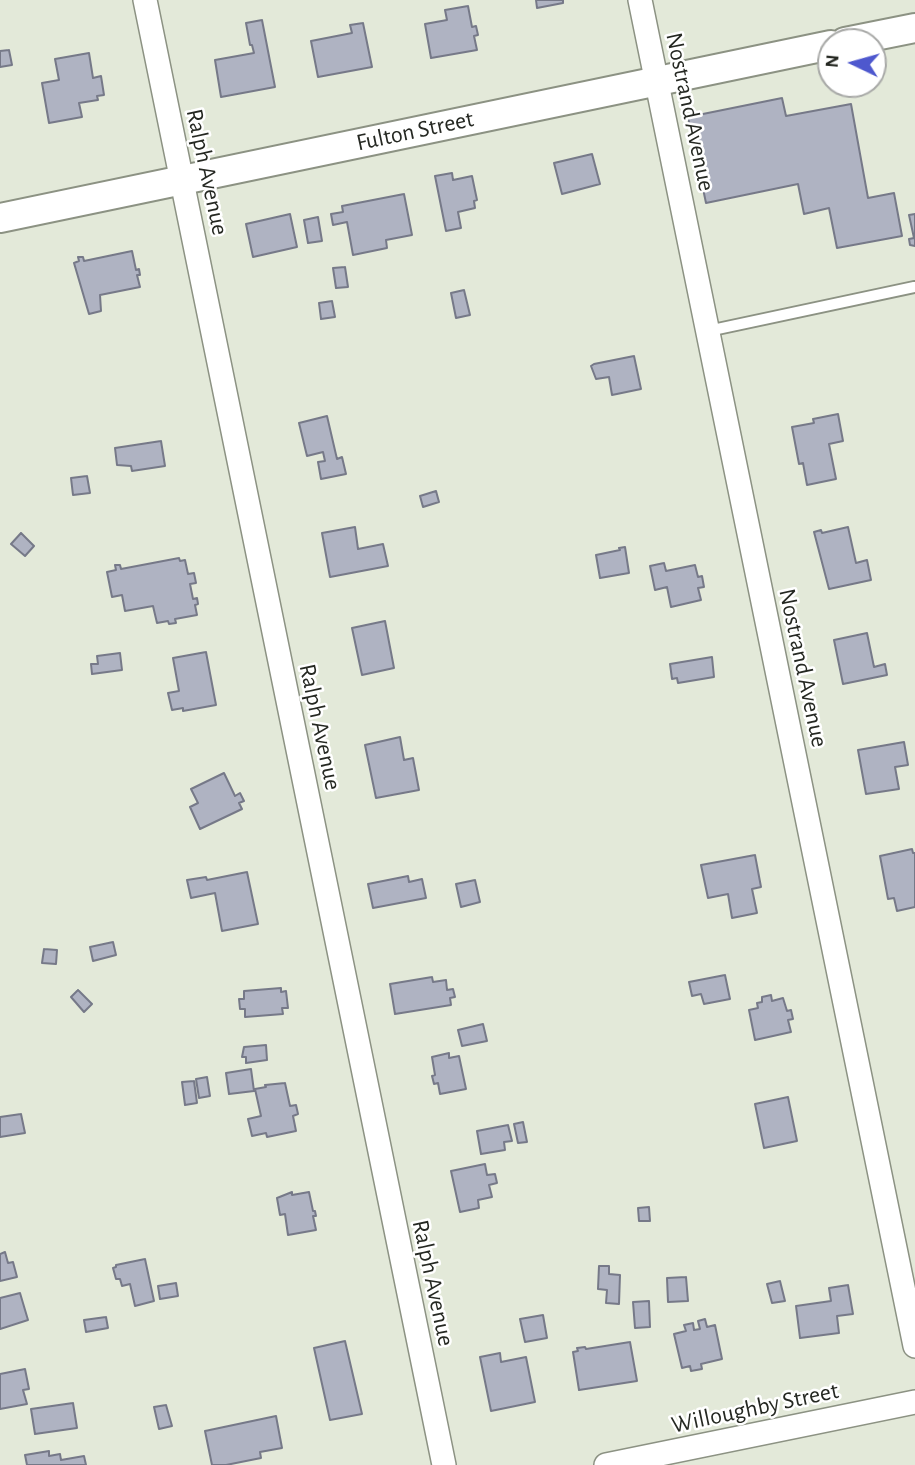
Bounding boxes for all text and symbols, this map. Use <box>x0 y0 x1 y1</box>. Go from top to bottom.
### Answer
north arrow <box>817 28 887 98</box>
street label: Nostrand Avenue <box>659 30 721 194</box>
text: N <box>823 54 843 69</box>
street label: Fulton Street <box>354 105 476 157</box>
street label: Ralph Avenue <box>180 106 234 238</box>
street label: Nostrand Avenue <box>772 586 834 750</box>
street label: Ralph Avenue <box>293 661 347 793</box>
street label: Ralph Avenue <box>406 1217 460 1349</box>
street label: Willoughby Street <box>669 1376 841 1440</box>

